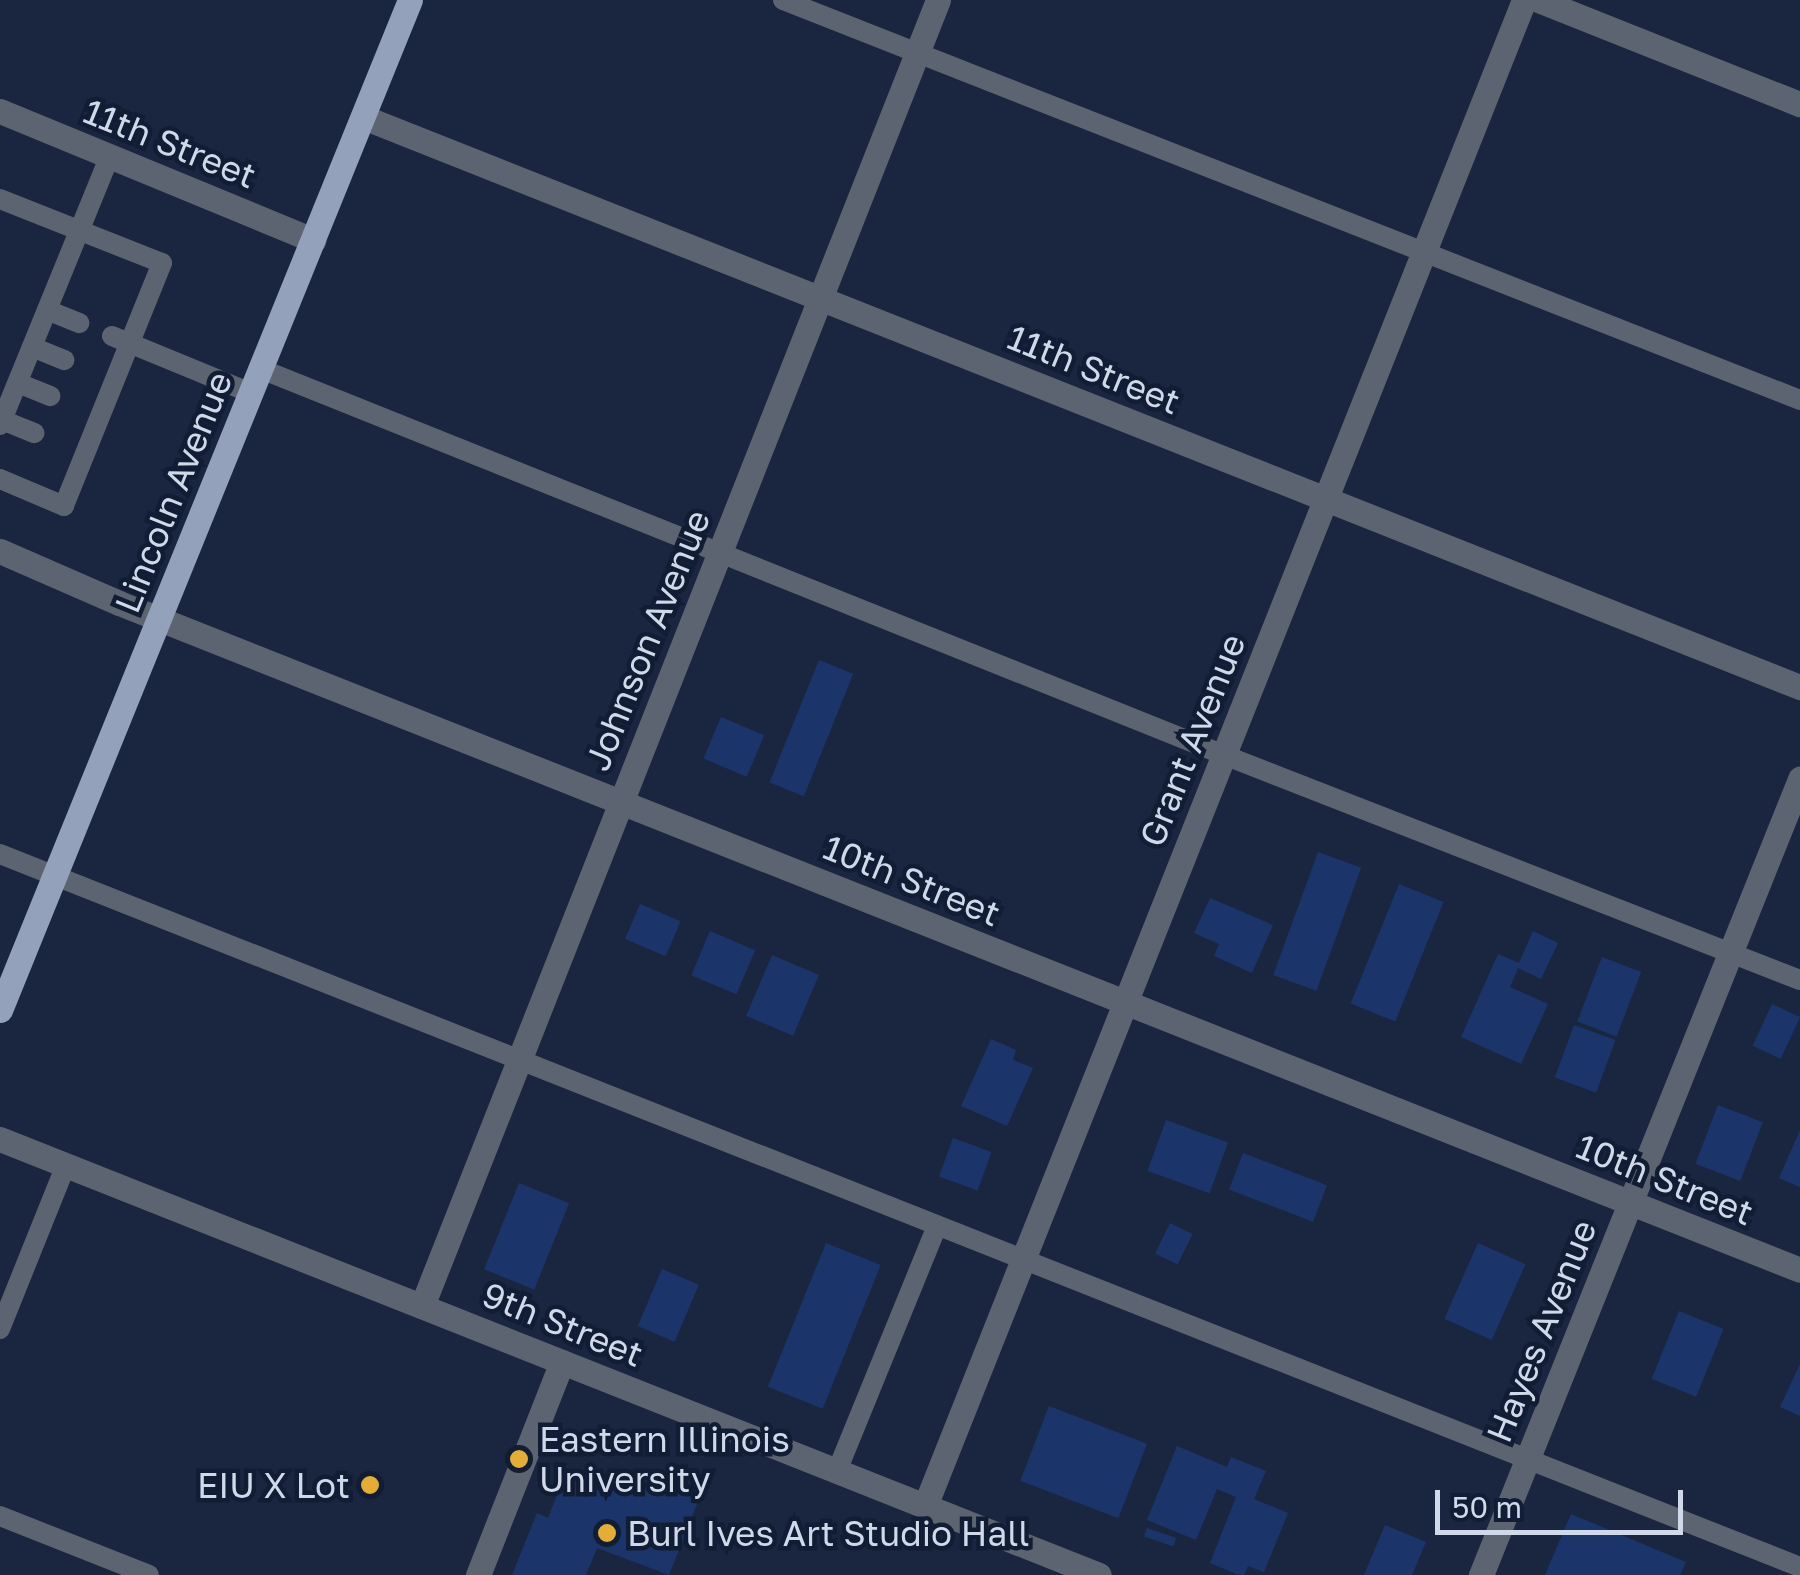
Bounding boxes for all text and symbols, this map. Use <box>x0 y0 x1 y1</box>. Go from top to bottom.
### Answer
street label: 11th Street <box>78 89 262 197</box>
street label: 11th Street <box>1002 315 1186 423</box>
street label: Lincoln Avenue <box>106 365 240 619</box>
street label: Johnson Avenue <box>576 504 718 776</box>
street label: Grant Avenue <box>1130 628 1254 852</box>
street label: 10th Street <box>818 826 1006 934</box>
street label: 10th Street <box>1571 1125 1759 1233</box>
street label: Hayes Avenue <box>1477 1214 1605 1448</box>
street label: 9th Street <box>477 1273 649 1375</box>
place label: Eastern Illinois University <box>539 1418 790 1500</box>
marker: Eastern Illinois University <box>508 1448 530 1470</box>
place label: EIU X Lot <box>197 1464 350 1506</box>
scale bar <box>1440 1470 1688 1532</box>
marker: EIU X Lot <box>359 1474 381 1496</box>
text: 50 m <box>1452 1489 1522 1525</box>
place label: Burl Ives Art Studio Hall <box>627 1512 1030 1554</box>
marker: Burl Ives Art Studio Hall <box>596 1522 618 1544</box>

